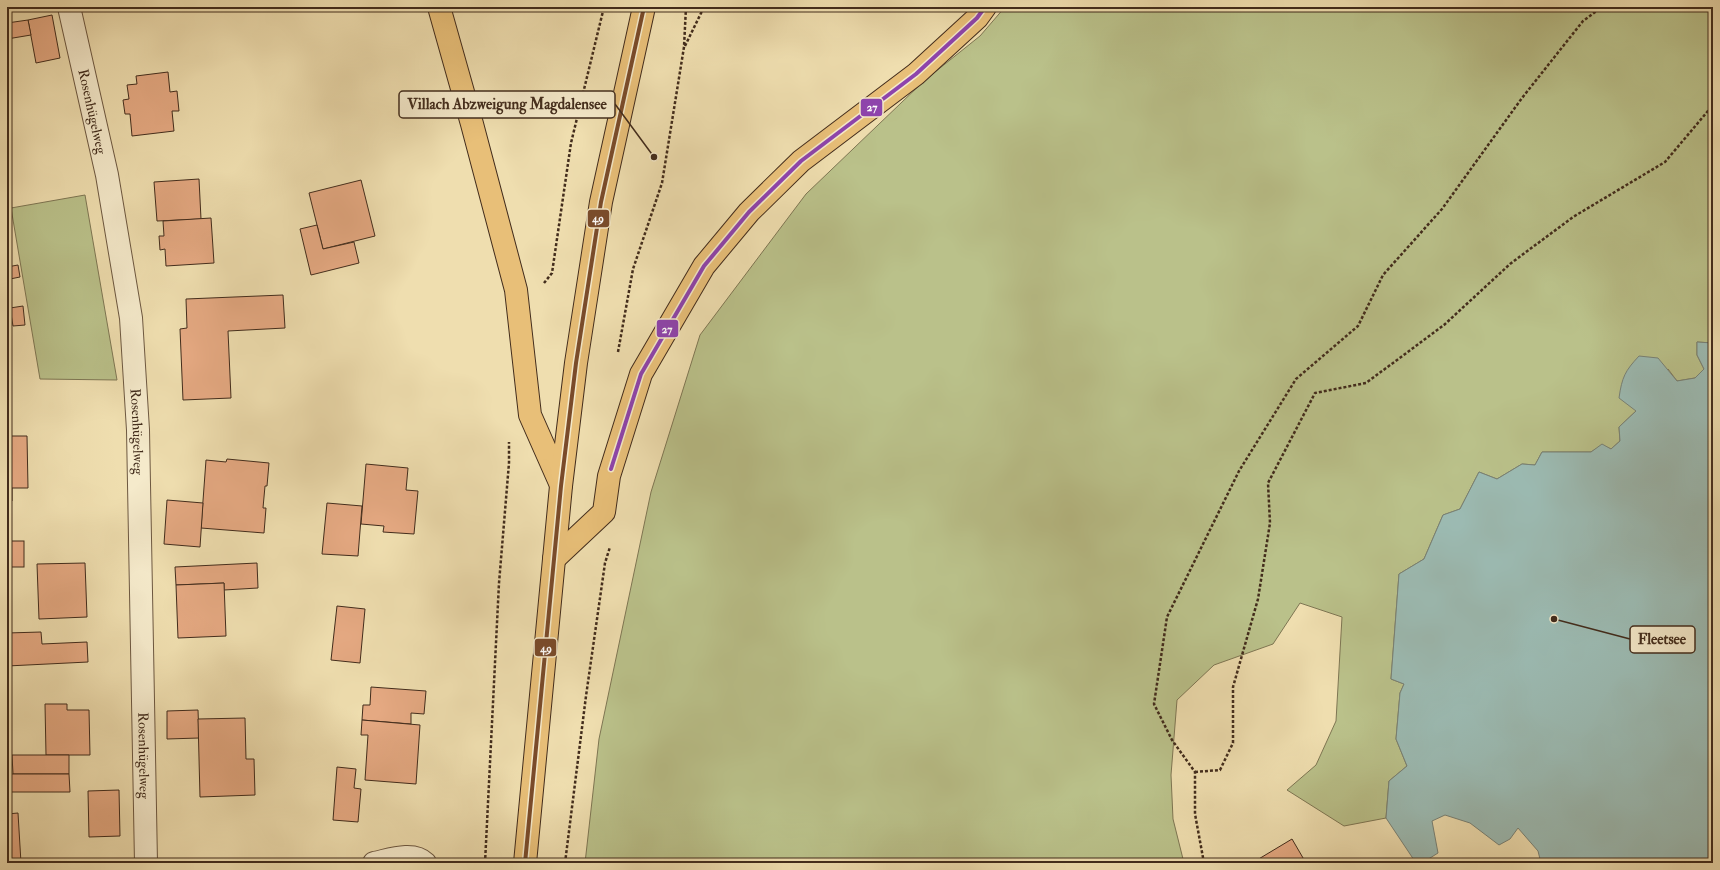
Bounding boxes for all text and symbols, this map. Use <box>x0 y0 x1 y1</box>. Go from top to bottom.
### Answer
street label: Rosenhügelweg <box>75 67 111 157</box>
callout: Villach Abzweigung Magdalensee <box>399 91 615 118</box>
text: Villach Abzweigung Magdalensee <box>406 95 607 115</box>
line badge: 27 <box>860 98 883 117</box>
text: 27 <box>867 101 878 114</box>
line badge: 49 <box>587 209 610 228</box>
text: 49 <box>591 212 604 226</box>
line badge: 27 <box>656 319 679 338</box>
text: 27 <box>662 323 673 336</box>
street label: Rosenhügelweg <box>127 388 147 476</box>
callout: Fleetsee <box>1630 626 1695 653</box>
text: Fleetsee <box>1638 630 1687 649</box>
line badge: 49 <box>534 638 557 657</box>
text: 49 <box>539 642 552 656</box>
street label: Rosenhügelweg <box>135 712 153 800</box>

